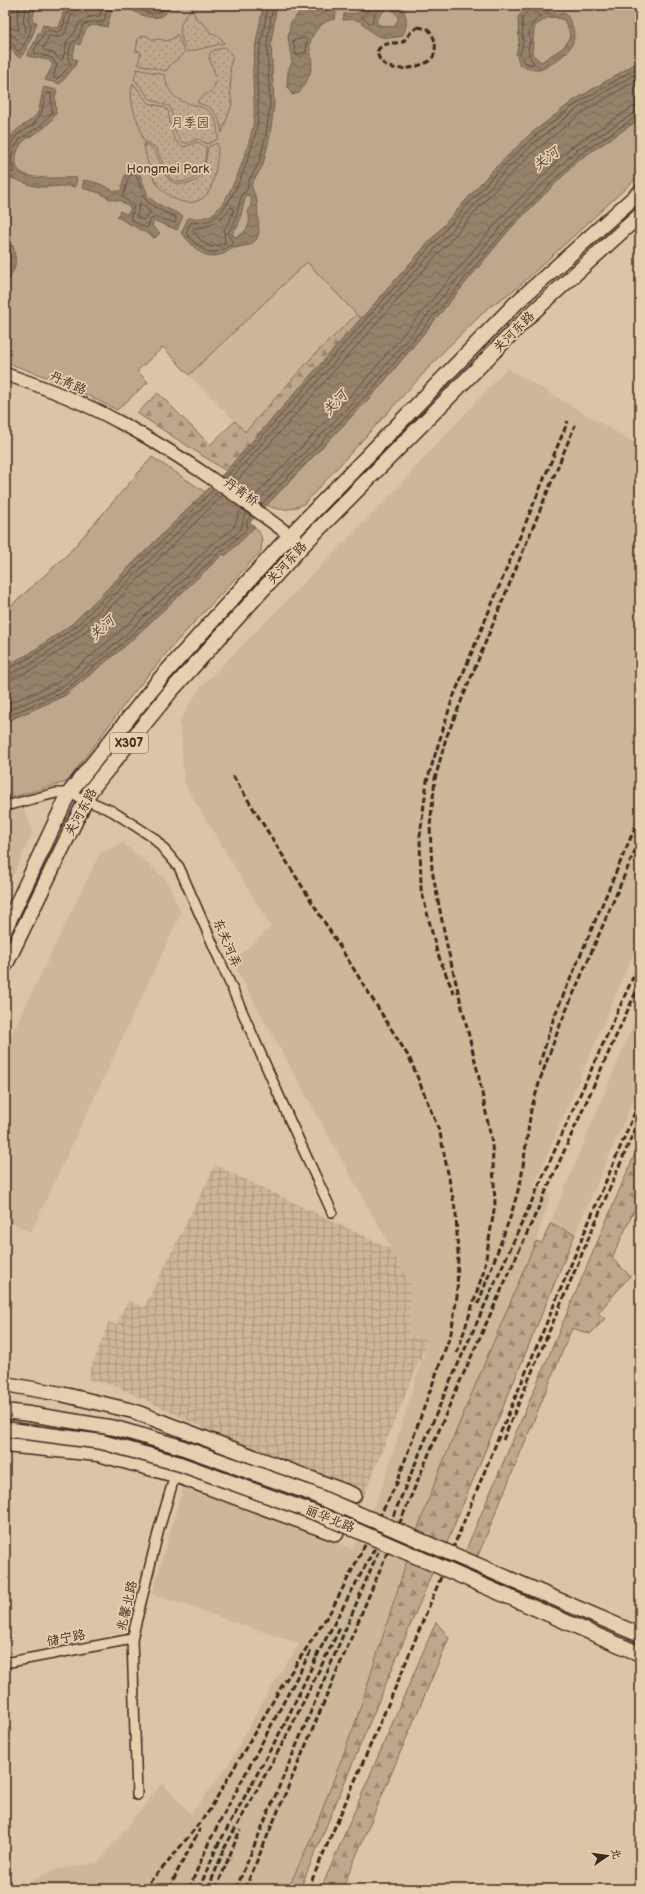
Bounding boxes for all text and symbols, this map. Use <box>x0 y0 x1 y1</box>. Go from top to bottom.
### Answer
park label: 月季园 <box>170 115 210 131</box>
water label: 关河 <box>530 143 564 174</box>
park label: Hongmei Park <box>127 161 210 177</box>
street label: 关河东路 <box>490 308 538 356</box>
street label: 丹青路 <box>47 368 89 398</box>
water label: 关河 <box>319 386 352 419</box>
street label: 丹青桥 <box>220 474 262 510</box>
street label: 关河东路 <box>264 538 310 588</box>
water label: 关河 <box>86 611 120 644</box>
road number: X307 <box>110 733 148 753</box>
street label: 关河东路 <box>61 785 101 839</box>
street label: 东关河弄 <box>209 916 245 970</box>
street label: 丽华北路 <box>303 1502 357 1536</box>
street label: 兆馨北路 <box>113 1579 141 1633</box>
street label: 储宁路 <box>45 1626 87 1650</box>
north arrow <box>587 1836 627 1876</box>
text: 北 <box>609 1847 624 1861</box>

